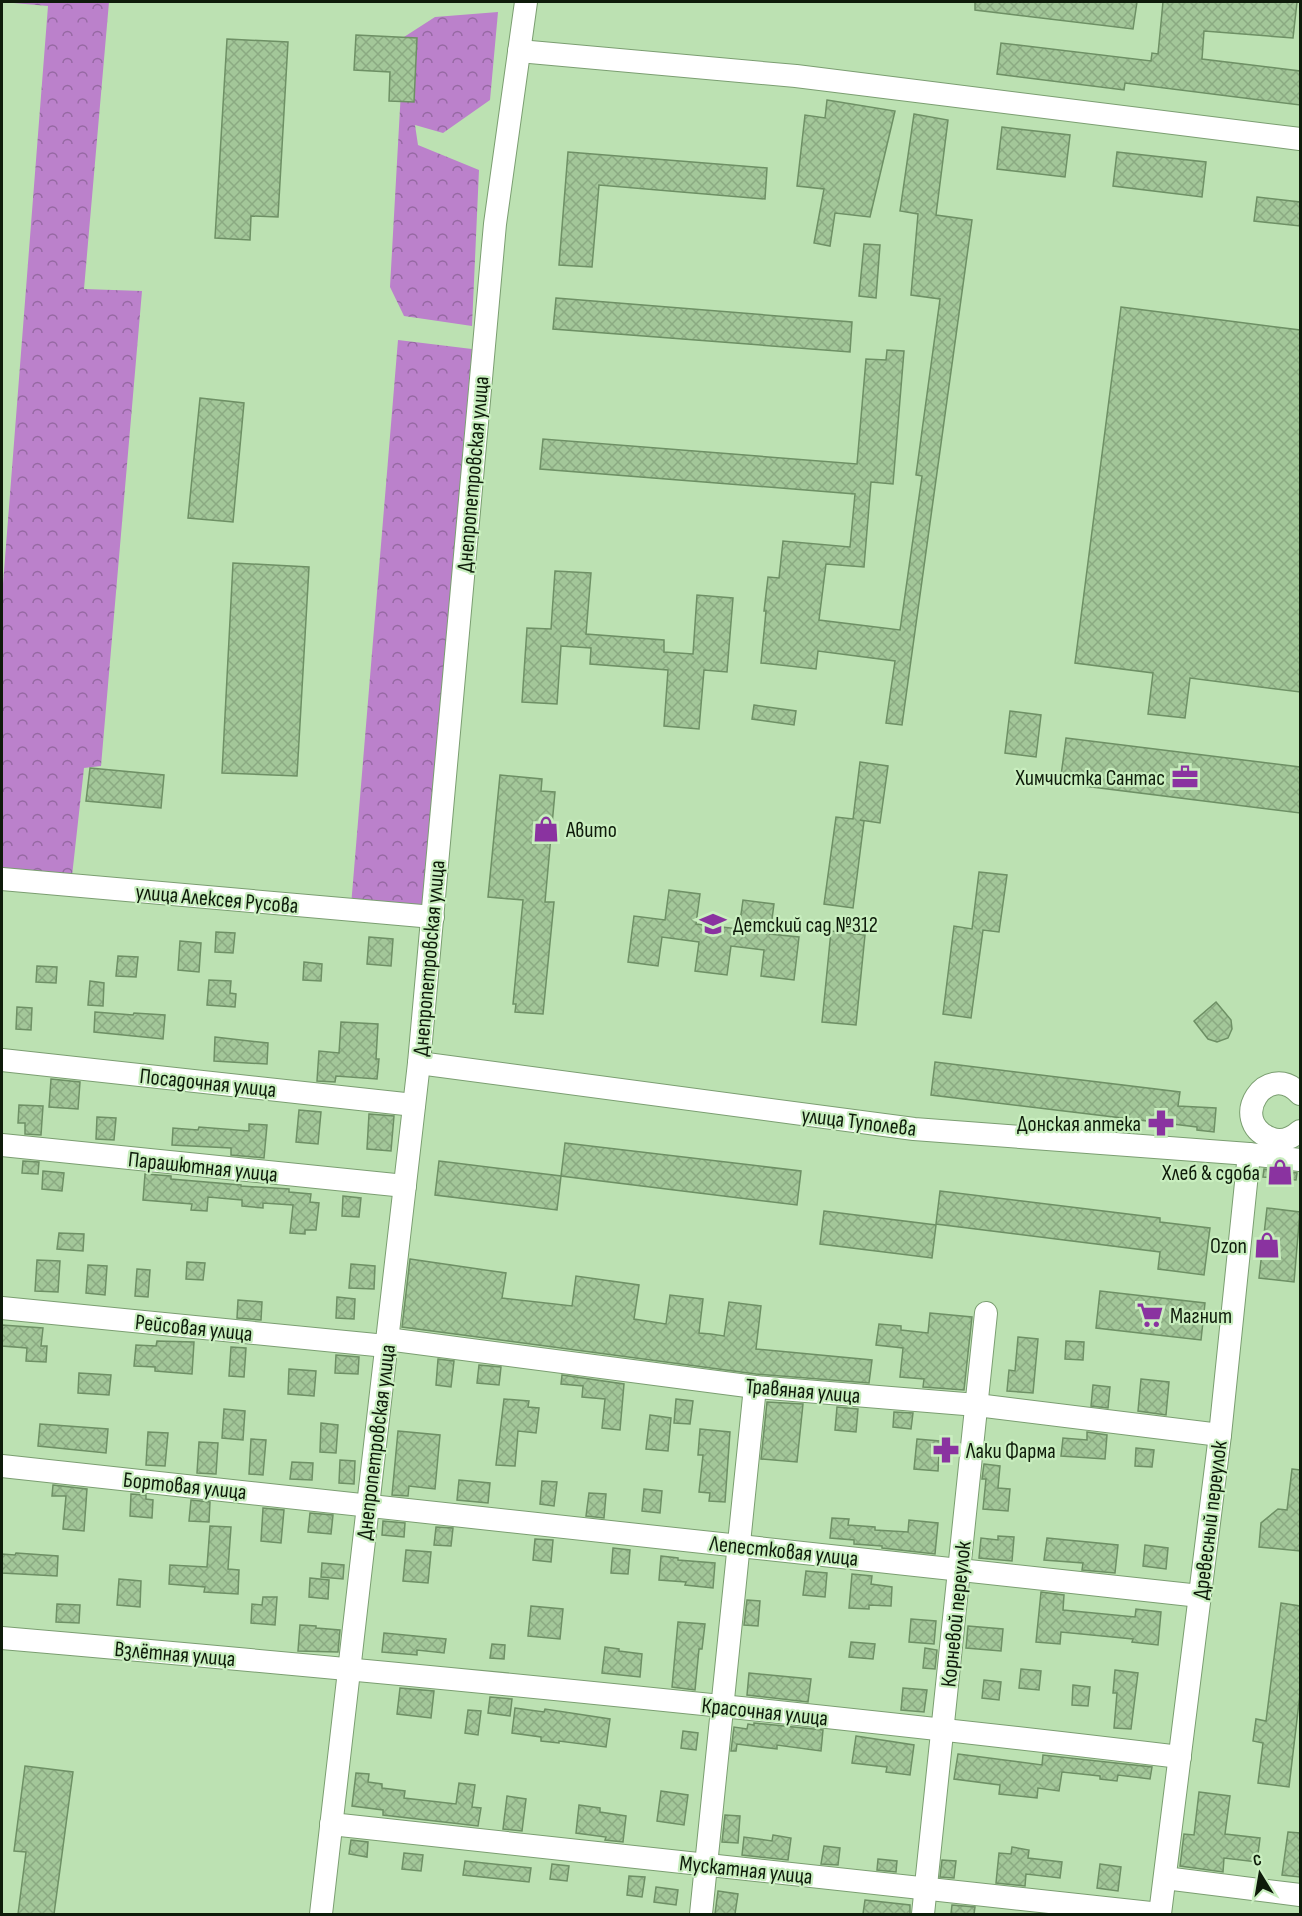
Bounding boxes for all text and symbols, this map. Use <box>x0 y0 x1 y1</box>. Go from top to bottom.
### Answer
street label: Днепропетровская улица <box>451 375 496 573</box>
office icon: Химчистка Сантас <box>1170 762 1200 792</box>
place label: Химчистка Сантас <box>1015 765 1165 792</box>
shop icon: Авито <box>531 814 561 844</box>
place label: Авито <box>565 817 617 844</box>
street label: Днепропетровская улица <box>407 859 452 1057</box>
street label: улица Алексея Русова <box>134 879 299 920</box>
school or university icon: Детский сад №312 <box>698 909 728 939</box>
place label: Детский сад №312 <box>733 912 878 939</box>
street label: Посадочная улица <box>138 1063 277 1104</box>
street label: улица Туполева <box>800 1102 918 1143</box>
pharmacy icon: Донская аптека <box>1146 1108 1176 1138</box>
place label: Донская аптека <box>1017 1111 1141 1138</box>
street label: Парашютная улица <box>127 1146 279 1189</box>
shop icon: Хлеб & сдоба <box>1265 1157 1295 1187</box>
place label: Хлеб & сдоба <box>1161 1160 1260 1187</box>
shop icon: Ozon <box>1252 1230 1282 1260</box>
place label: Ozon <box>1210 1233 1247 1260</box>
supermarket icon: Магнит <box>1135 1300 1165 1330</box>
place label: Магнит <box>1170 1303 1232 1330</box>
street label: Рейсовая улица <box>134 1309 254 1348</box>
street label: Днепропетровская улица <box>351 1343 402 1541</box>
street label: Травяная улица <box>744 1373 861 1410</box>
pharmacy icon: Лаки Фарма <box>931 1435 961 1465</box>
place label: Лаки Фарма <box>965 1438 1056 1465</box>
street label: Древесный переулок <box>1187 1439 1234 1601</box>
street label: Бортовая улица <box>122 1467 248 1506</box>
street label: Лепестковая улица <box>707 1530 860 1573</box>
street label: Корневой переулок <box>935 1539 978 1689</box>
street label: Взлётная улица <box>113 1636 236 1673</box>
street label: Красочная улица <box>700 1692 829 1733</box>
north arrow <box>1230 1844 1290 1904</box>
street label: Мускатная улица <box>678 1850 814 1891</box>
text: С <box>1252 1851 1263 1871</box>

